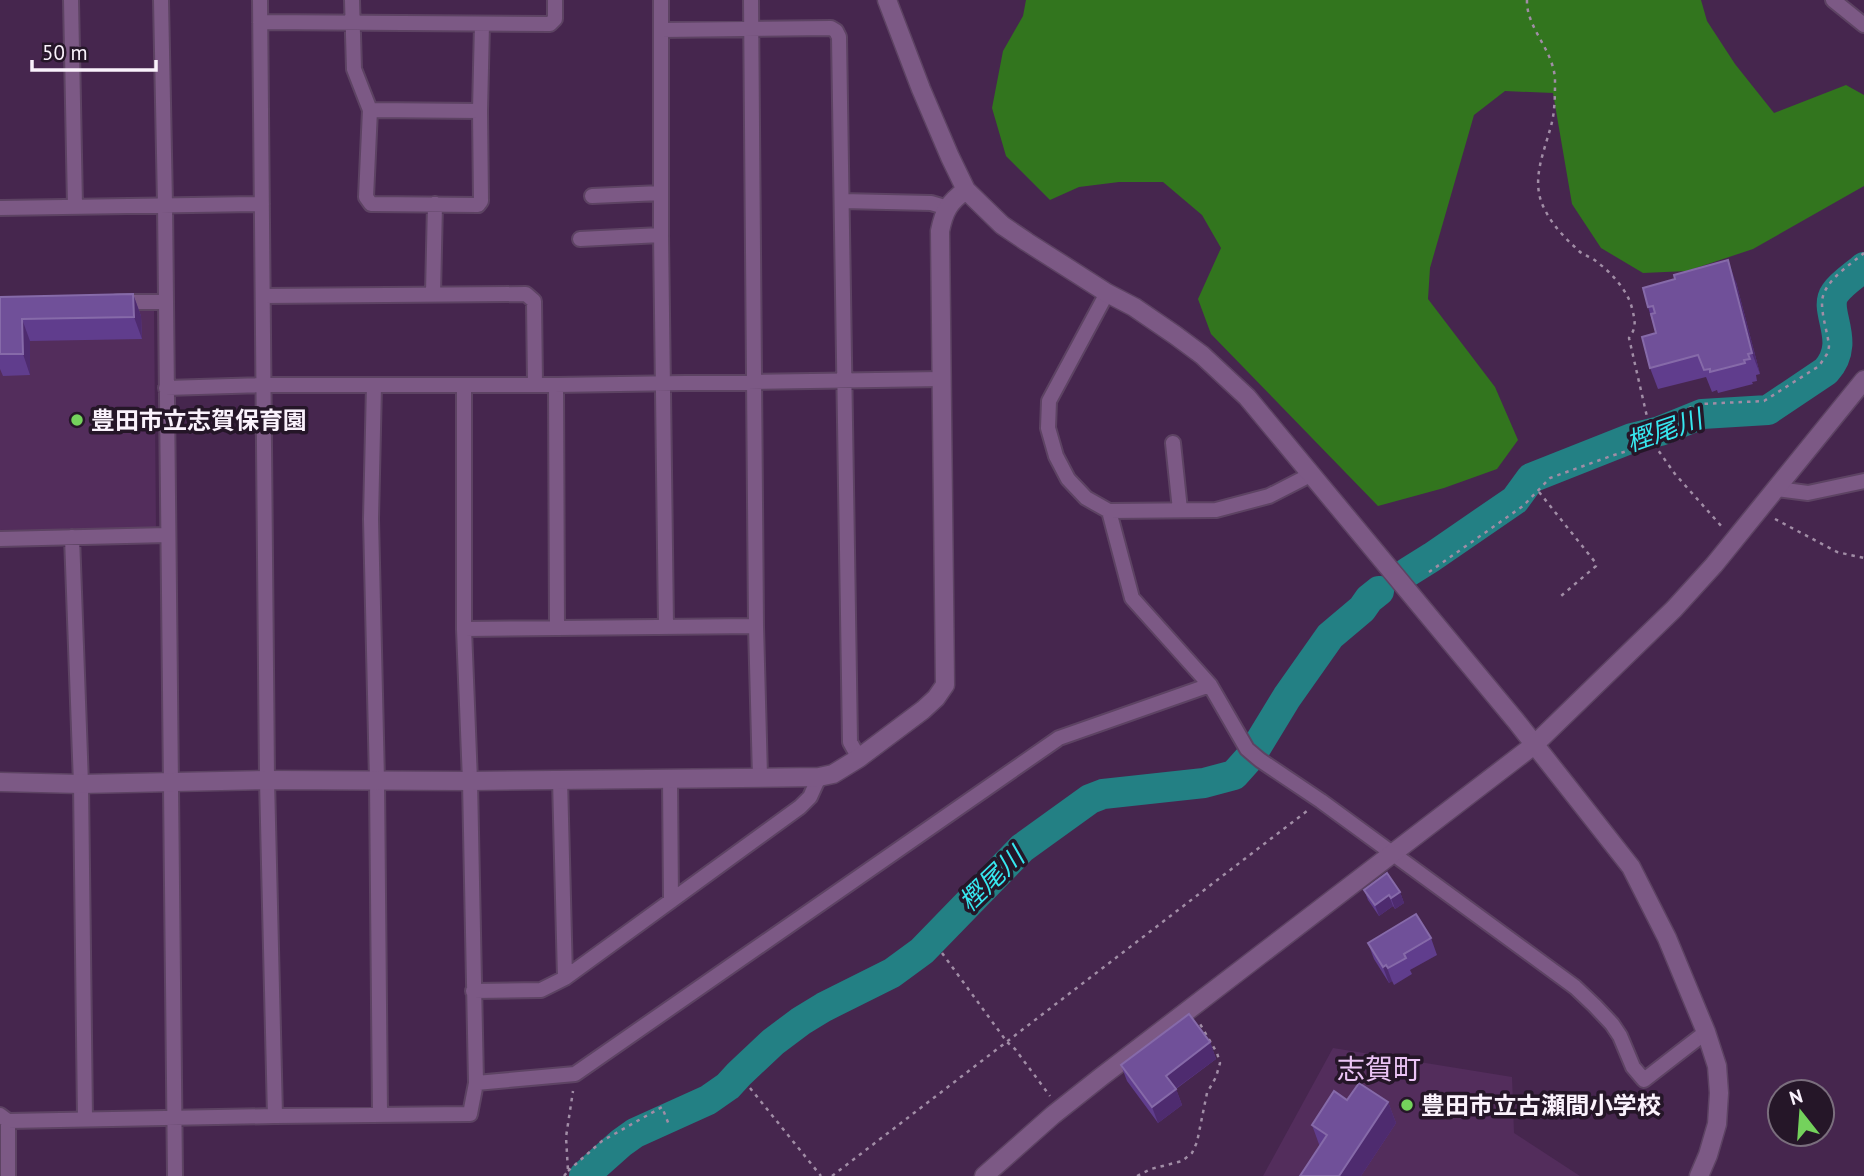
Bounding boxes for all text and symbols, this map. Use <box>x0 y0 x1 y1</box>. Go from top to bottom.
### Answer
scale bar <box>32 28 156 72</box>
text: 50 m <box>42 39 88 66</box>
water label: 樫尾川 <box>1622 401 1709 458</box>
place label: 豊田市立志賀保育園 <box>91 405 307 436</box>
marker: 豊田市立志賀保育園 <box>69 412 85 428</box>
water label: 樫尾川 <box>951 838 1033 918</box>
district label: 志賀町 <box>1337 1050 1421 1087</box>
north arrow <box>1766 1078 1836 1148</box>
text: N <box>1787 1083 1806 1110</box>
place label: 豊田市立古瀬間小学校 <box>1421 1090 1661 1121</box>
marker: 豊田市立古瀬間小学校 <box>1399 1097 1415 1113</box>

